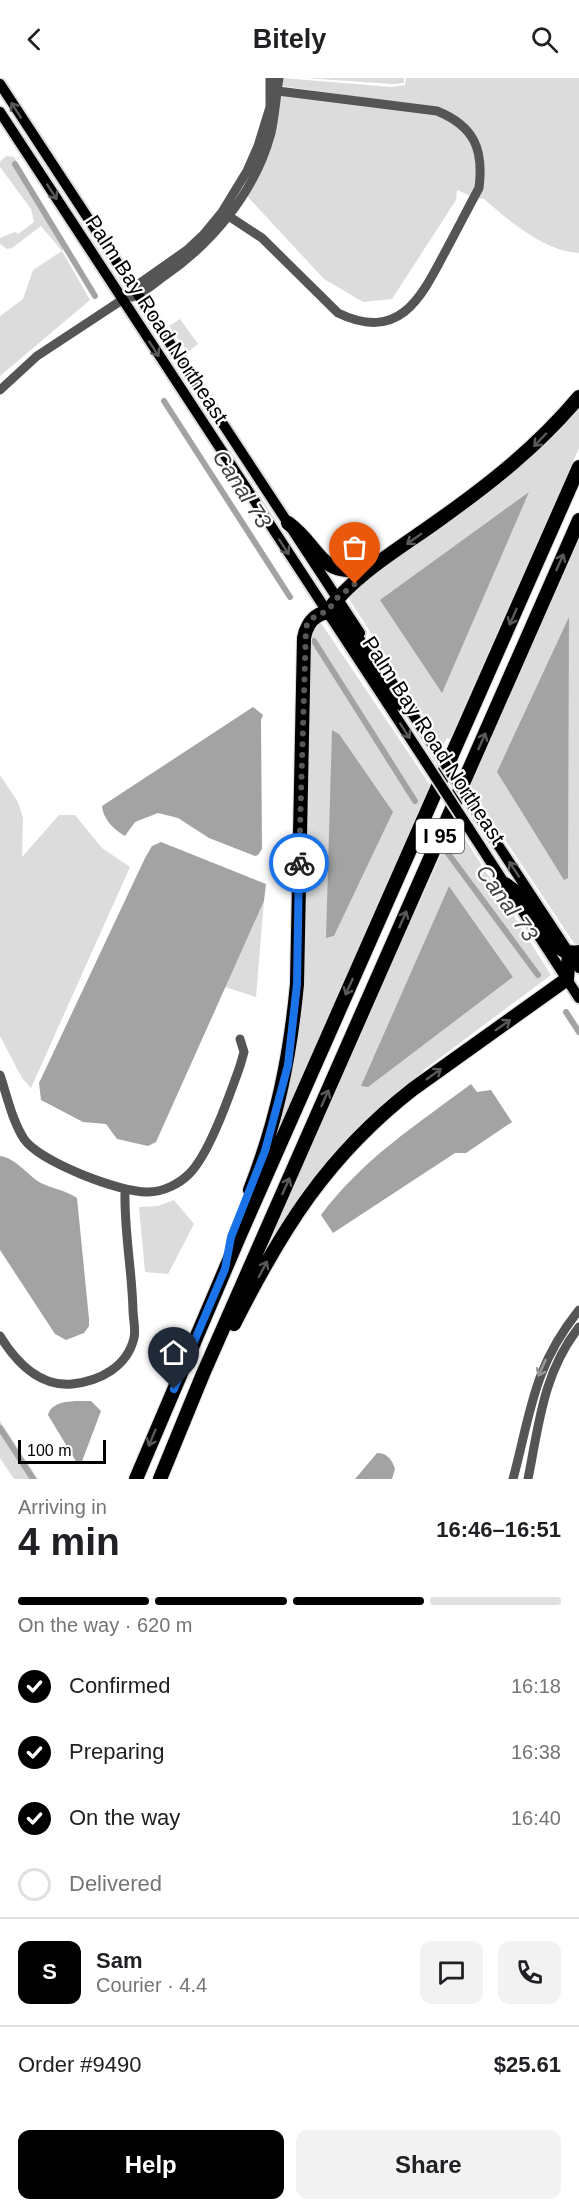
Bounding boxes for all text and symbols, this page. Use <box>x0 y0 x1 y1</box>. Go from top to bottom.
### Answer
icon: back <box>18 23 51 56</box>
icon: search <box>528 23 561 56</box>
text: Bitely <box>253 24 326 54</box>
one-way arrow <box>10 102 22 119</box>
one-way arrow <box>46 183 58 200</box>
street label: Palm Bay Road Northeast <box>81 211 233 427</box>
one-way arrow <box>148 340 160 357</box>
one-way arrow <box>532 433 547 448</box>
water label: Canal 73 <box>208 445 277 533</box>
pin <box>329 522 380 584</box>
icon: bag <box>338 531 371 564</box>
one-way arrow <box>406 532 422 545</box>
one-way arrow <box>278 538 290 555</box>
one-way arrow <box>555 554 567 572</box>
one-way arrow <box>507 607 518 625</box>
street label: Palm Bay Road Northeast <box>358 632 510 848</box>
one-way arrow <box>399 722 411 739</box>
one-way arrow <box>477 732 488 750</box>
road number: I 95 <box>416 819 464 853</box>
courier <box>269 833 329 893</box>
icon: bike <box>283 847 316 880</box>
water label: Canal 73 <box>471 860 543 947</box>
one-way arrow <box>508 861 520 878</box>
one-way arrow <box>398 911 409 929</box>
one-way arrow <box>342 978 353 996</box>
one-way arrow <box>495 1019 511 1031</box>
one-way arrow <box>426 1068 442 1080</box>
one-way arrow <box>319 1089 331 1107</box>
one-way arrow <box>281 1177 292 1195</box>
one-way arrow <box>258 1260 269 1278</box>
pin <box>148 1327 199 1389</box>
icon: home <box>157 1336 190 1369</box>
one-way arrow <box>536 1358 548 1376</box>
one-way arrow <box>146 1429 157 1447</box>
scale bar <box>18 1437 106 1464</box>
text: 100 m <box>27 1442 71 1459</box>
text: Arriving in <box>18 1496 107 1518</box>
text: 16:46–16:51 <box>436 1517 561 1542</box>
text: 4 min <box>18 1520 120 1563</box>
text: On the way · 620 m <box>18 1614 193 1636</box>
icon: check <box>18 1670 51 1703</box>
text: Confirmed <box>69 1673 170 1698</box>
text: 16:18 <box>511 1675 561 1697</box>
icon: check <box>18 1736 51 1769</box>
text: Preparing <box>69 1739 164 1764</box>
text: 16:38 <box>511 1741 561 1763</box>
icon: check <box>18 1802 51 1835</box>
text: On the way <box>69 1805 180 1830</box>
text: 16:40 <box>511 1807 561 1829</box>
text: Delivered <box>69 1871 162 1896</box>
button: chat <box>420 1941 483 2004</box>
button: phone <box>498 1941 561 2004</box>
text: Sam <box>96 1948 142 1973</box>
text: S <box>42 1959 57 1984</box>
text: Courier · 4.4 <box>96 1974 207 1996</box>
text: Order #9490 <box>18 2052 142 2077</box>
text: $25.61 <box>494 2052 561 2077</box>
button: Help <box>18 2130 284 2199</box>
button: Share <box>296 2130 561 2199</box>

